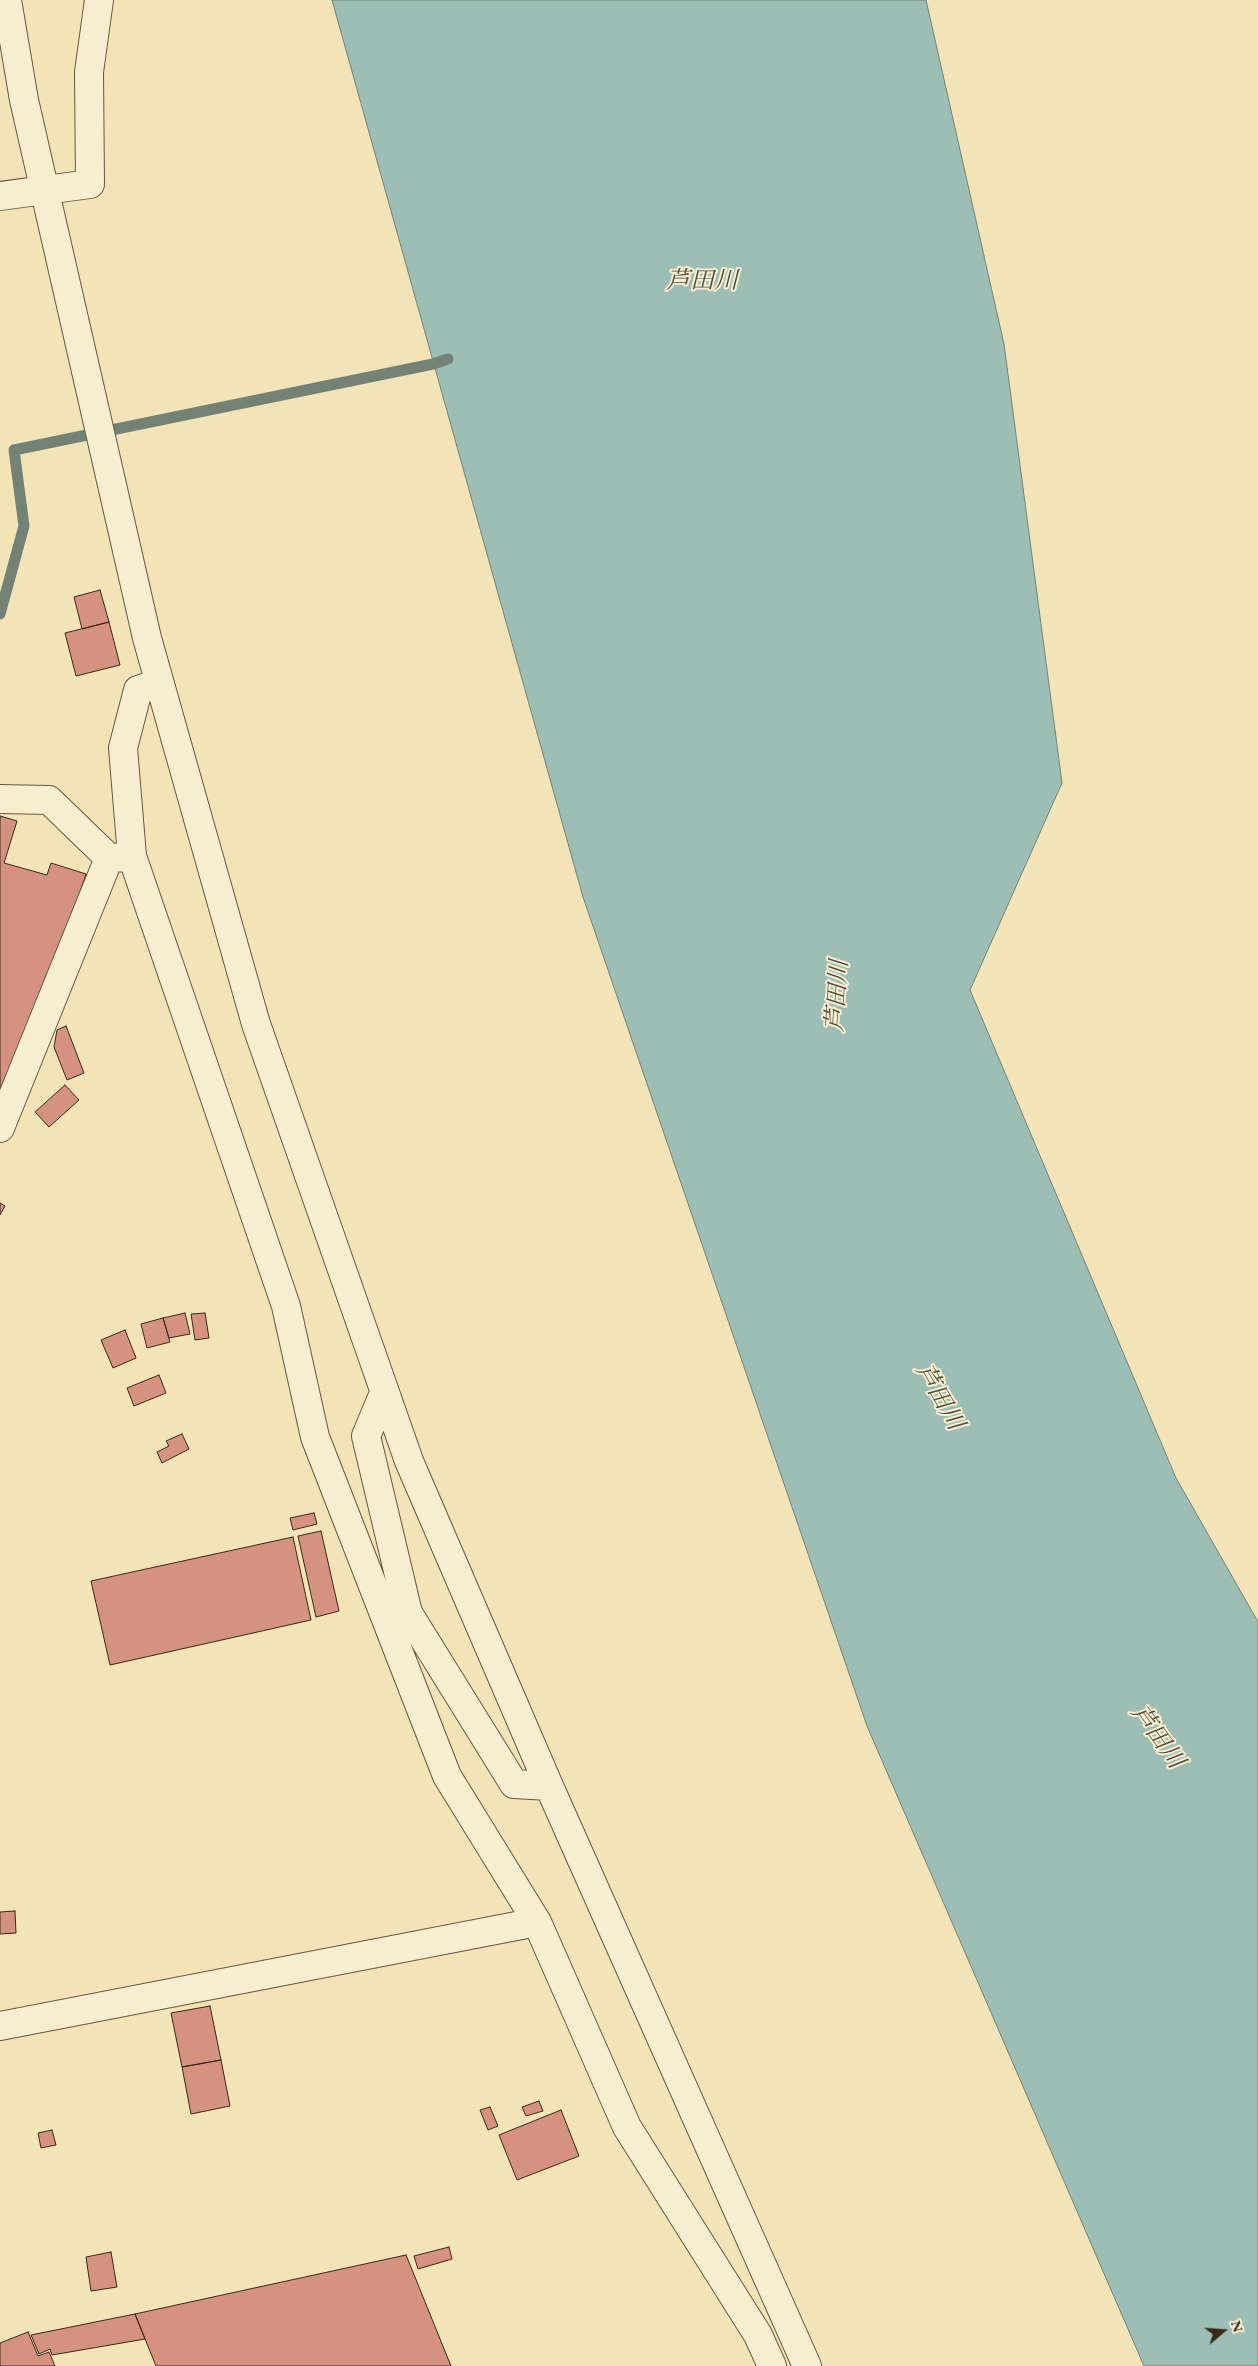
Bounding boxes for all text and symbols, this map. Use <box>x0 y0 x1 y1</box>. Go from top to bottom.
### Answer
water label: 芦田川 <box>666 267 738 295</box>
water label: 芦田川 <box>821 959 855 1033</box>
water label: 芦田川 <box>909 1359 969 1435</box>
water label: 芦田川 <box>1124 1699 1190 1775</box>
north arrow <box>1198 2306 1248 2356</box>
text: N <box>1227 2318 1248 2335</box>

